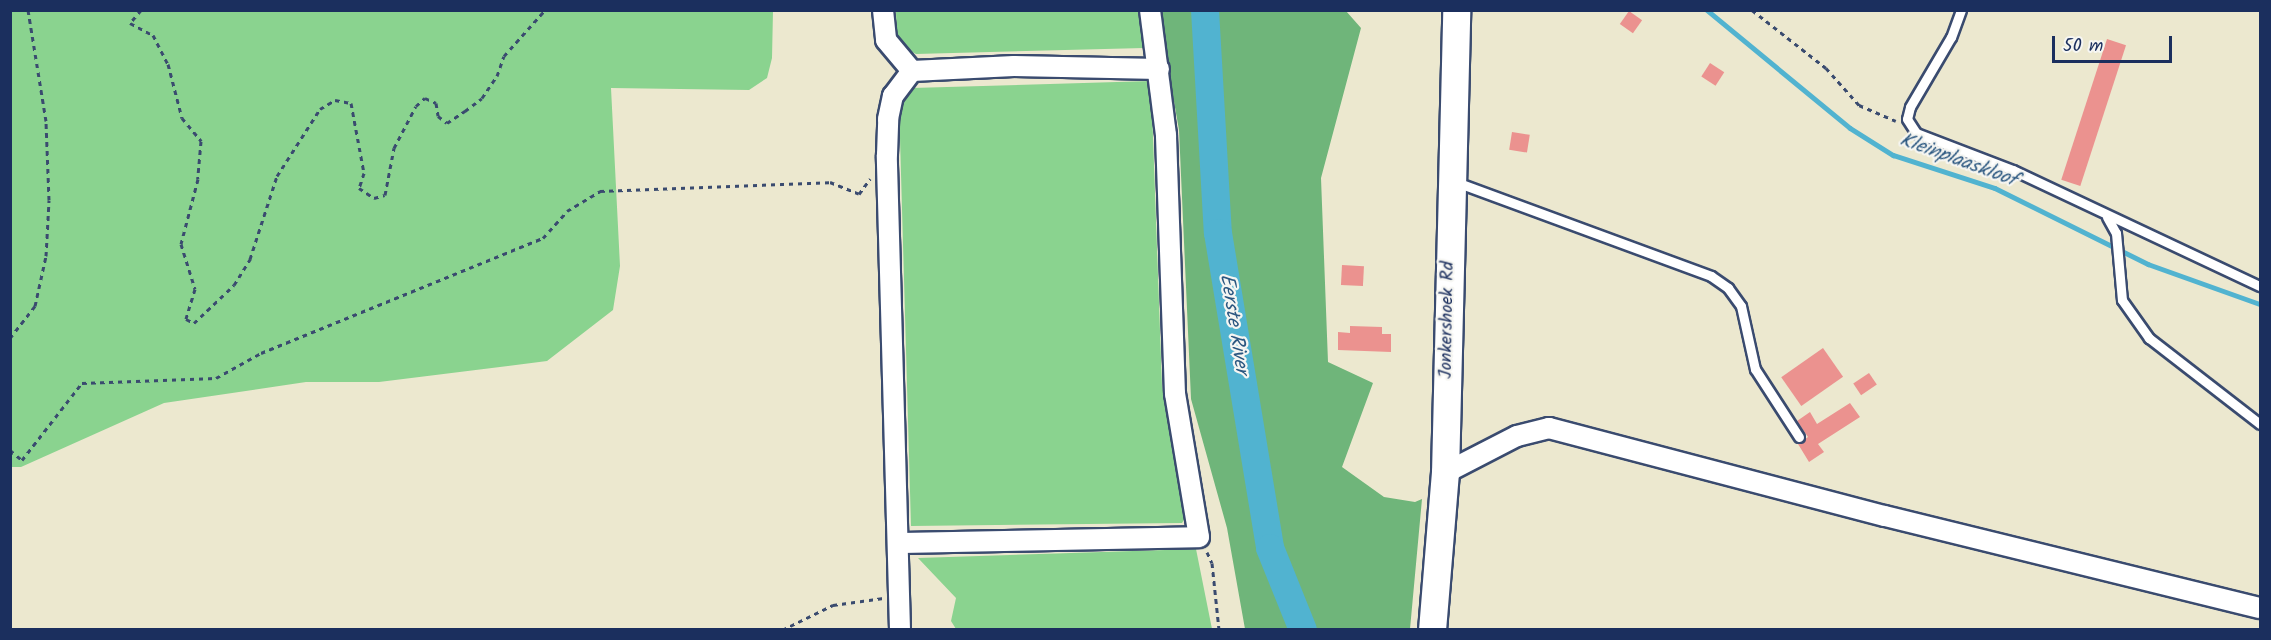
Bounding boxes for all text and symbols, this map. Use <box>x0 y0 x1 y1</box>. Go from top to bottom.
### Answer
scale bar <box>2055 24 2175 62</box>
text: 50 m <box>2063 32 2103 61</box>
water label: Kleinplaaskloof <box>1896 129 2020 193</box>
street label: Jonkershoek Rd <box>1436 261 1460 379</box>
water label: Eerste River <box>1213 272 1253 376</box>

